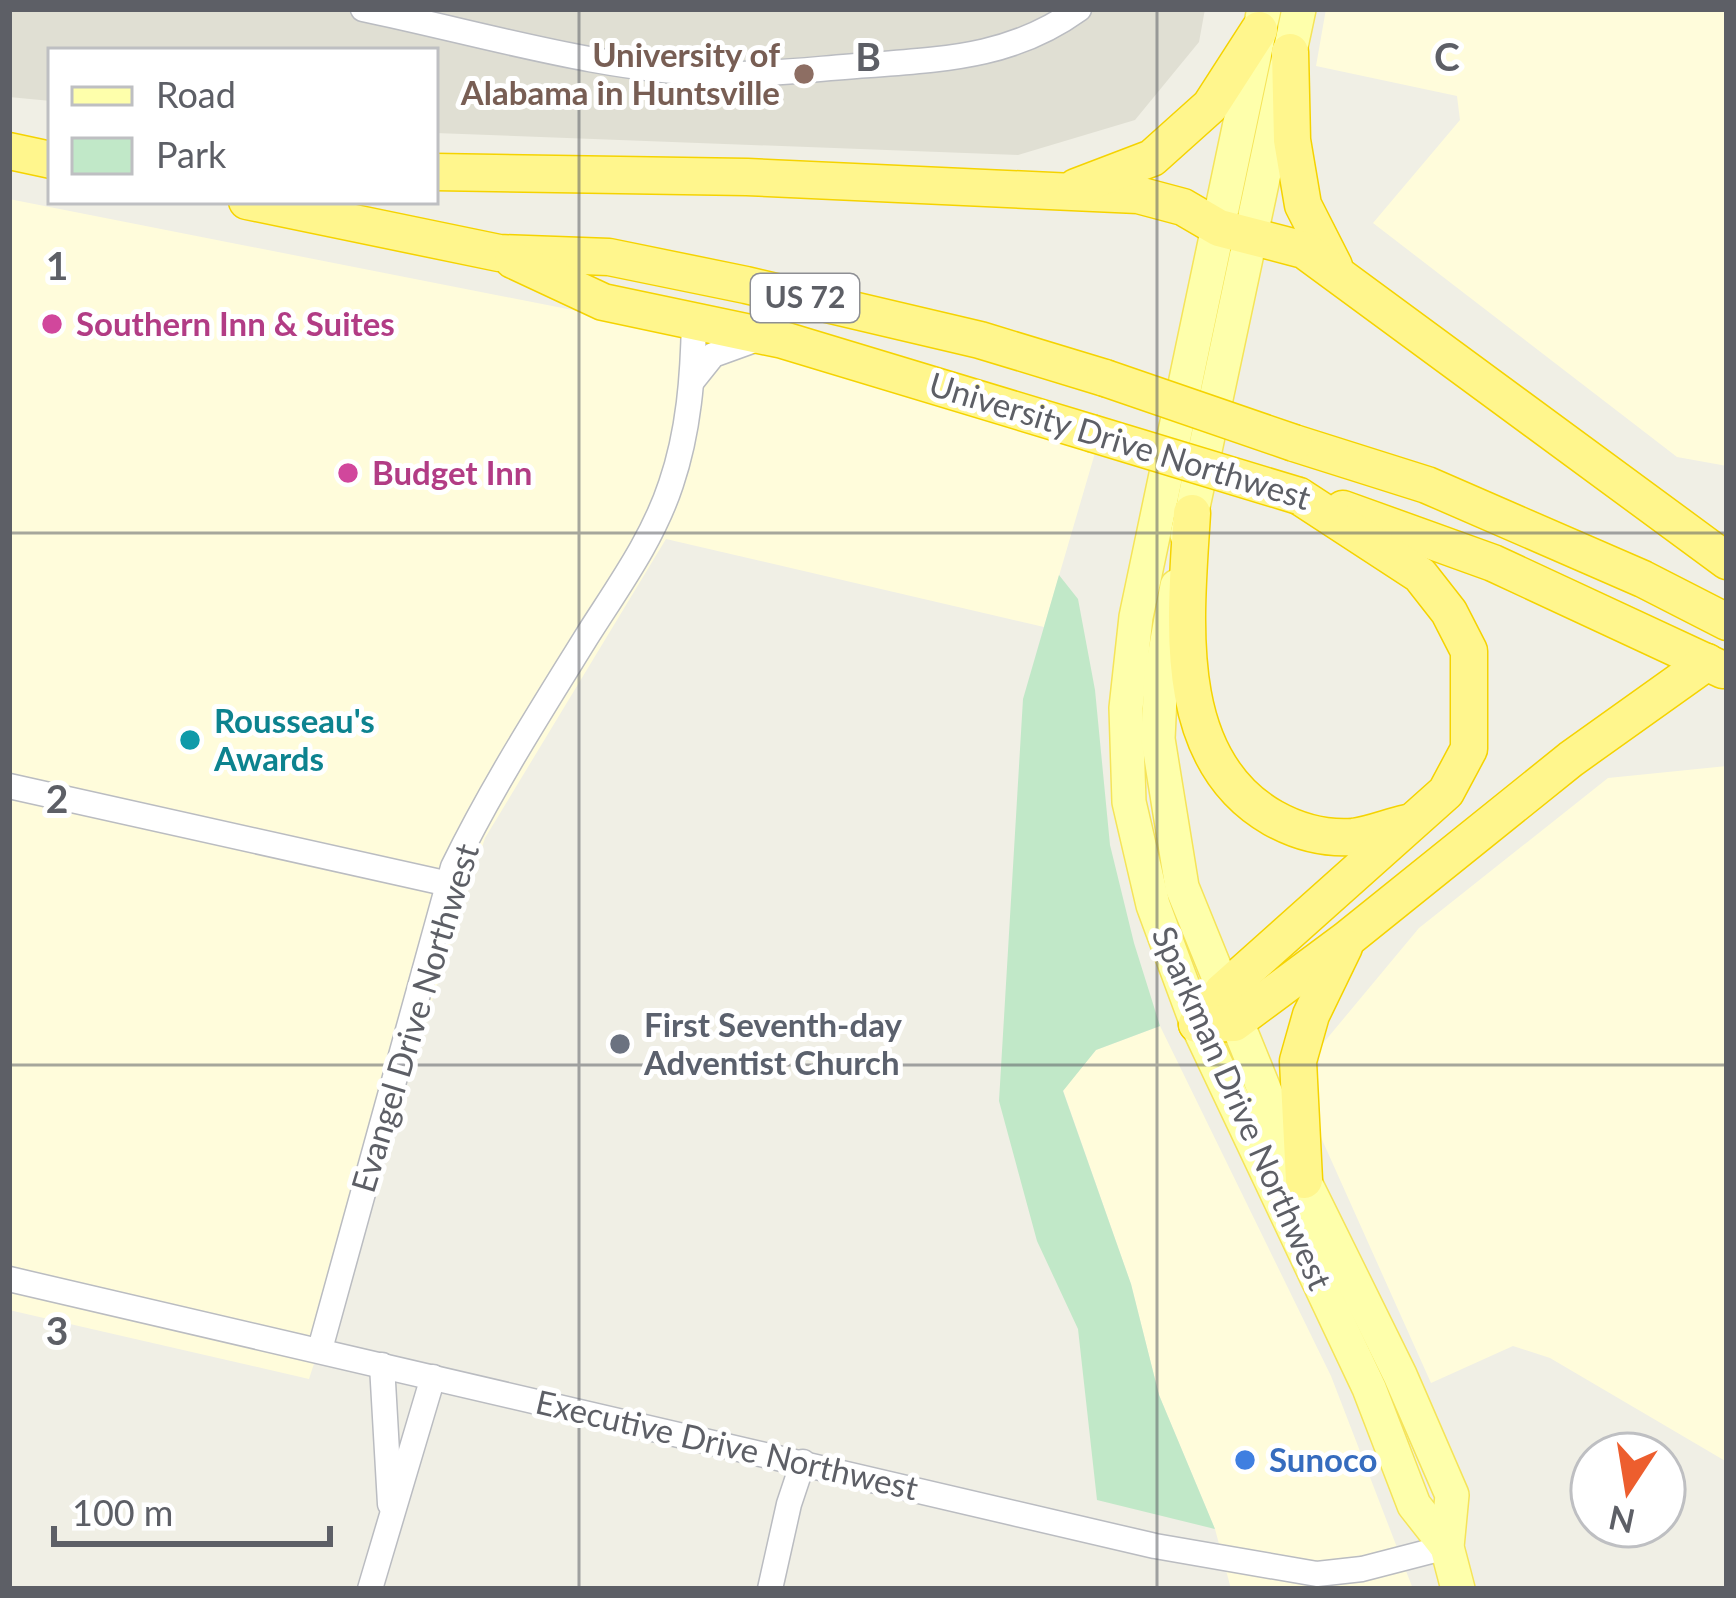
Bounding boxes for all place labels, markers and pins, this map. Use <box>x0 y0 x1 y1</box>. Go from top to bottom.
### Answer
place label: University of Alabama in Huntsville <box>460 34 780 112</box>
marker: University of Alabama in Huntsville <box>791 61 817 87</box>
place label: Southern Inn & Suites <box>76 303 395 343</box>
marker: Southern Inn & Suites <box>39 311 65 337</box>
place label: Budget Inn <box>372 452 532 492</box>
marker: Budget Inn <box>335 460 361 486</box>
place label: Rousseau's Awards <box>213 700 375 778</box>
marker: Rousseau's Awards <box>177 727 203 753</box>
place label: First Seventh-day Adventist Church <box>643 1004 902 1082</box>
marker: First Seventh-day Adventist Church <box>607 1031 633 1057</box>
place label: Sunoco <box>1269 1439 1378 1479</box>
marker: Sunoco <box>1232 1447 1258 1473</box>

